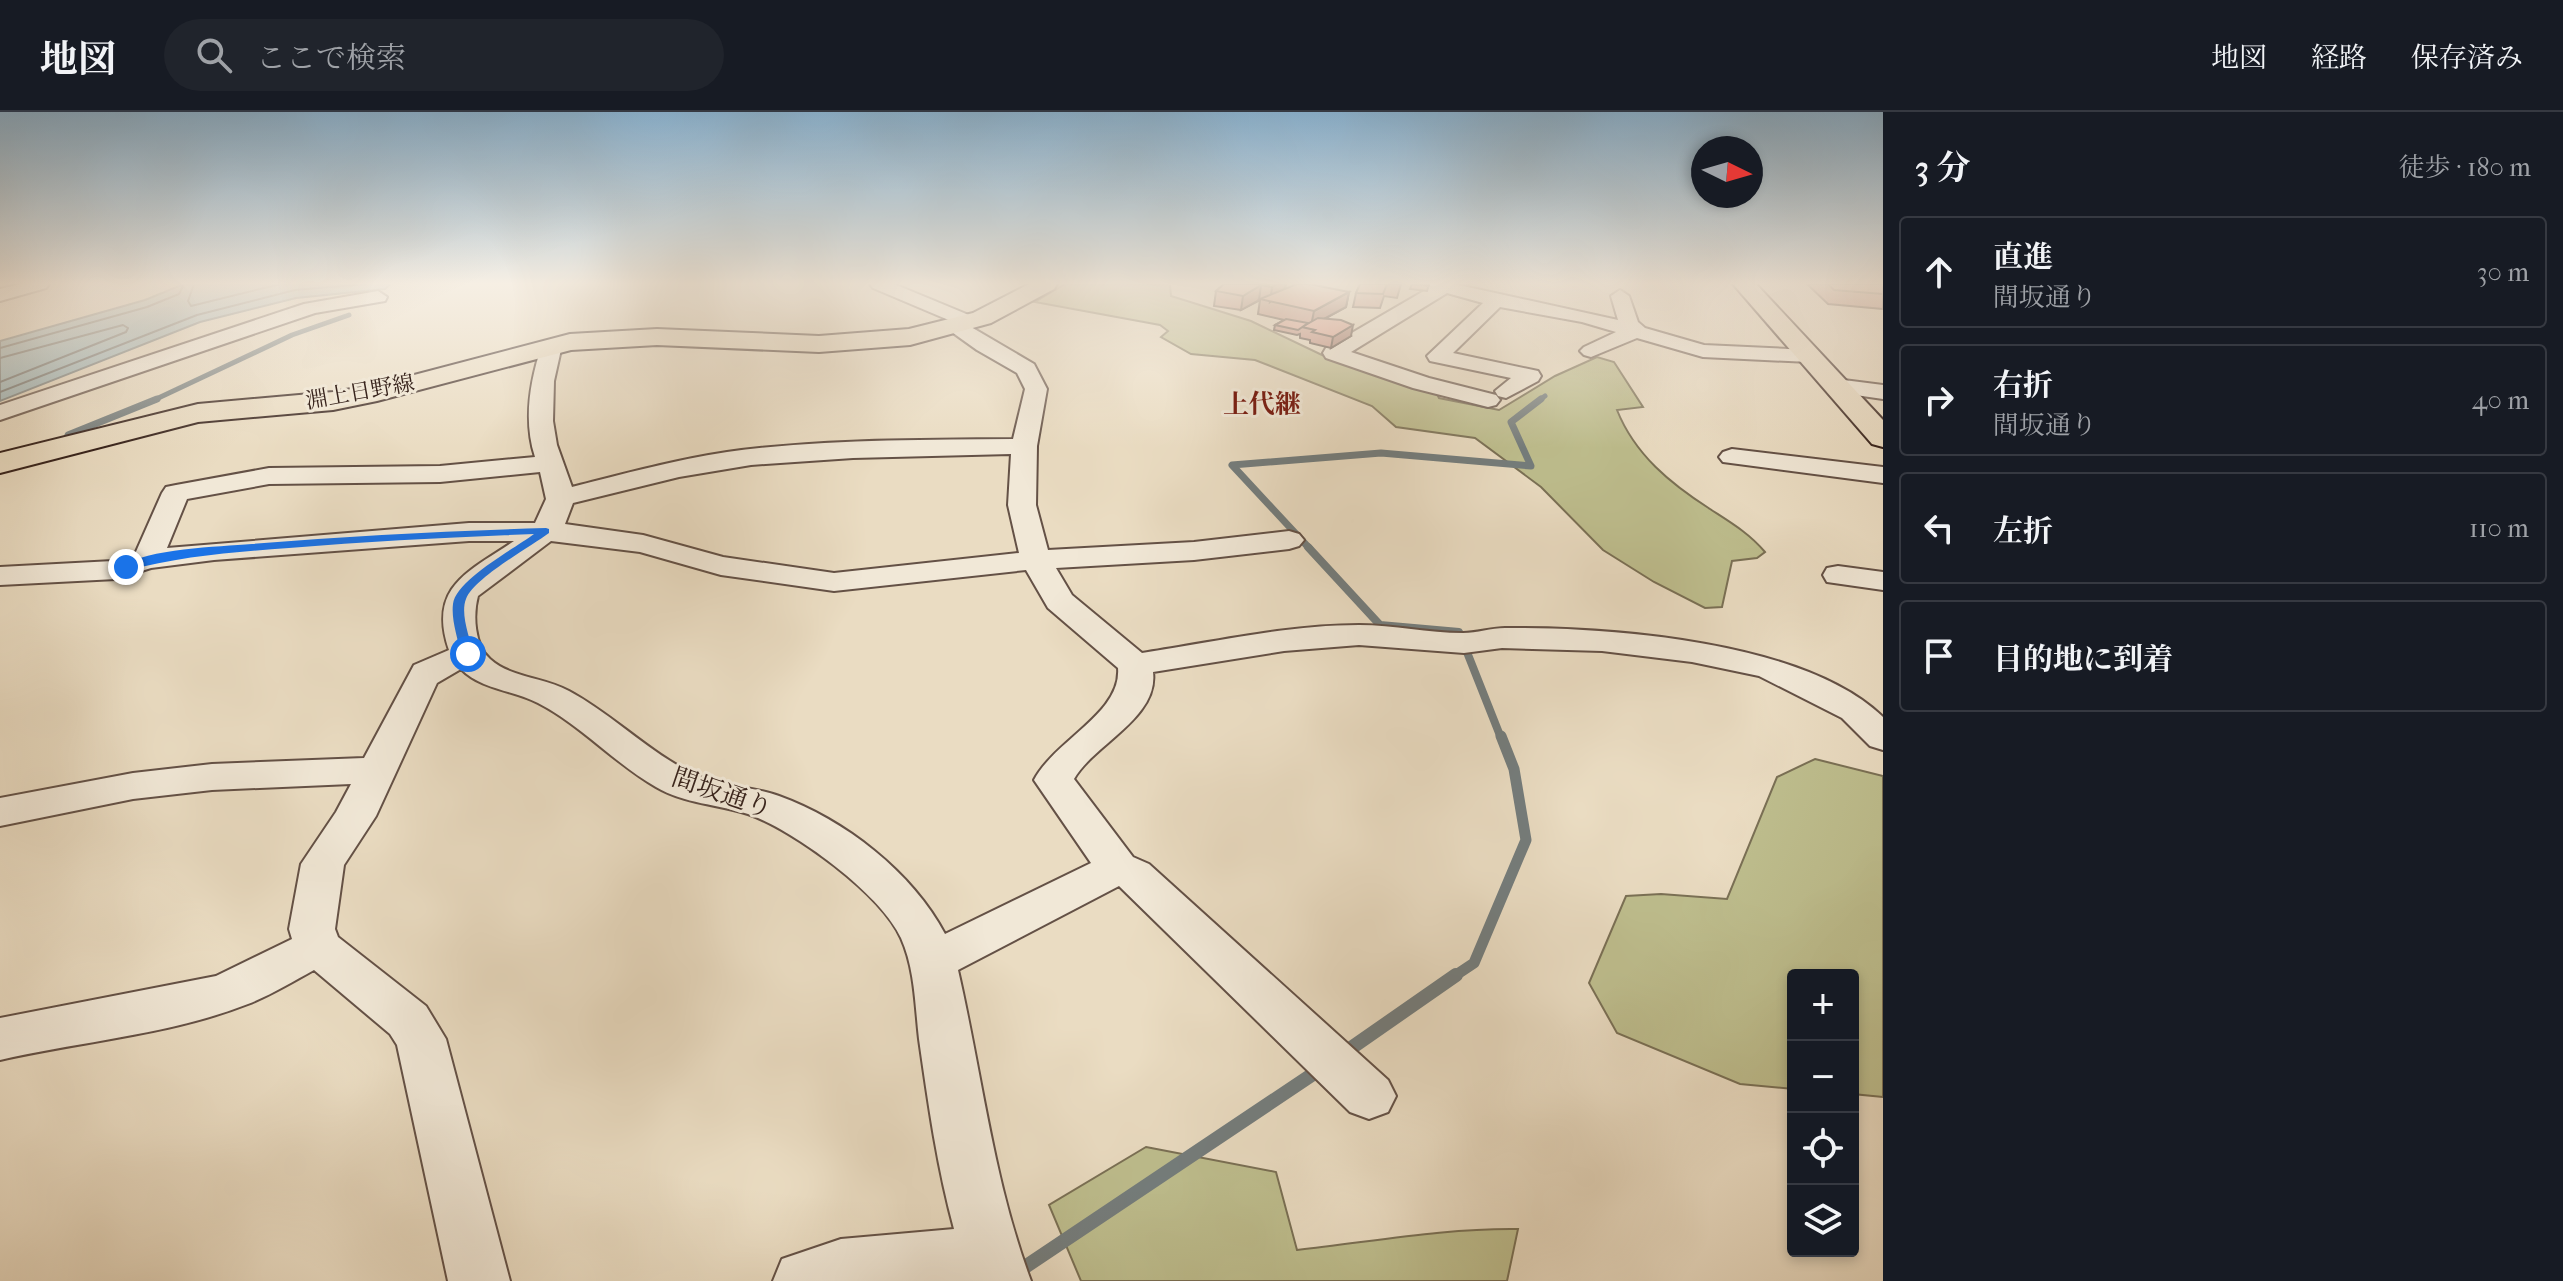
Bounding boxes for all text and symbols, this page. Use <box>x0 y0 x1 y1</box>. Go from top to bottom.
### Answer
search box <box>164 19 724 91</box>
icon: search <box>192 33 236 77</box>
text: 地図 <box>40 37 116 82</box>
text: ここで検索 <box>256 41 406 76</box>
text: 地図 <box>2211 41 2267 74</box>
text: 経路 <box>2311 41 2367 74</box>
text: 保存済み <box>2411 41 2523 74</box>
north arrow <box>1691 136 1763 208</box>
text: 3 分 <box>1915 148 1970 188</box>
text: 徒歩 · 180 m <box>2399 152 2531 183</box>
text: 直進 <box>1993 240 2053 275</box>
icon: ahead <box>1917 250 1961 294</box>
text: 30 m <box>2477 257 2529 288</box>
text: 間坂通り <box>1993 282 2097 313</box>
text: 右折 <box>1993 368 2053 403</box>
street label: 淵上日野線 <box>304 370 416 414</box>
icon: right <box>1917 378 1961 422</box>
text: 40 m <box>2472 385 2529 416</box>
district label: 上代継 <box>1223 389 1301 420</box>
text: 間坂通り <box>1993 410 2097 441</box>
icon: left <box>1917 506 1961 550</box>
text: 110 m <box>2469 513 2529 544</box>
text: 左折 <box>1993 514 2053 549</box>
route end <box>108 549 144 585</box>
icon: arrive <box>1917 634 1961 678</box>
route start <box>450 636 486 672</box>
text: 目的地に到着 <box>1993 642 2173 677</box>
street label: 間坂通り <box>668 761 776 825</box>
map controls <box>1787 969 1859 1257</box>
button: + <box>1787 969 1859 1041</box>
button: − <box>1787 1041 1859 1113</box>
button: locate <box>1787 1113 1859 1185</box>
button: layers <box>1787 1185 1859 1257</box>

